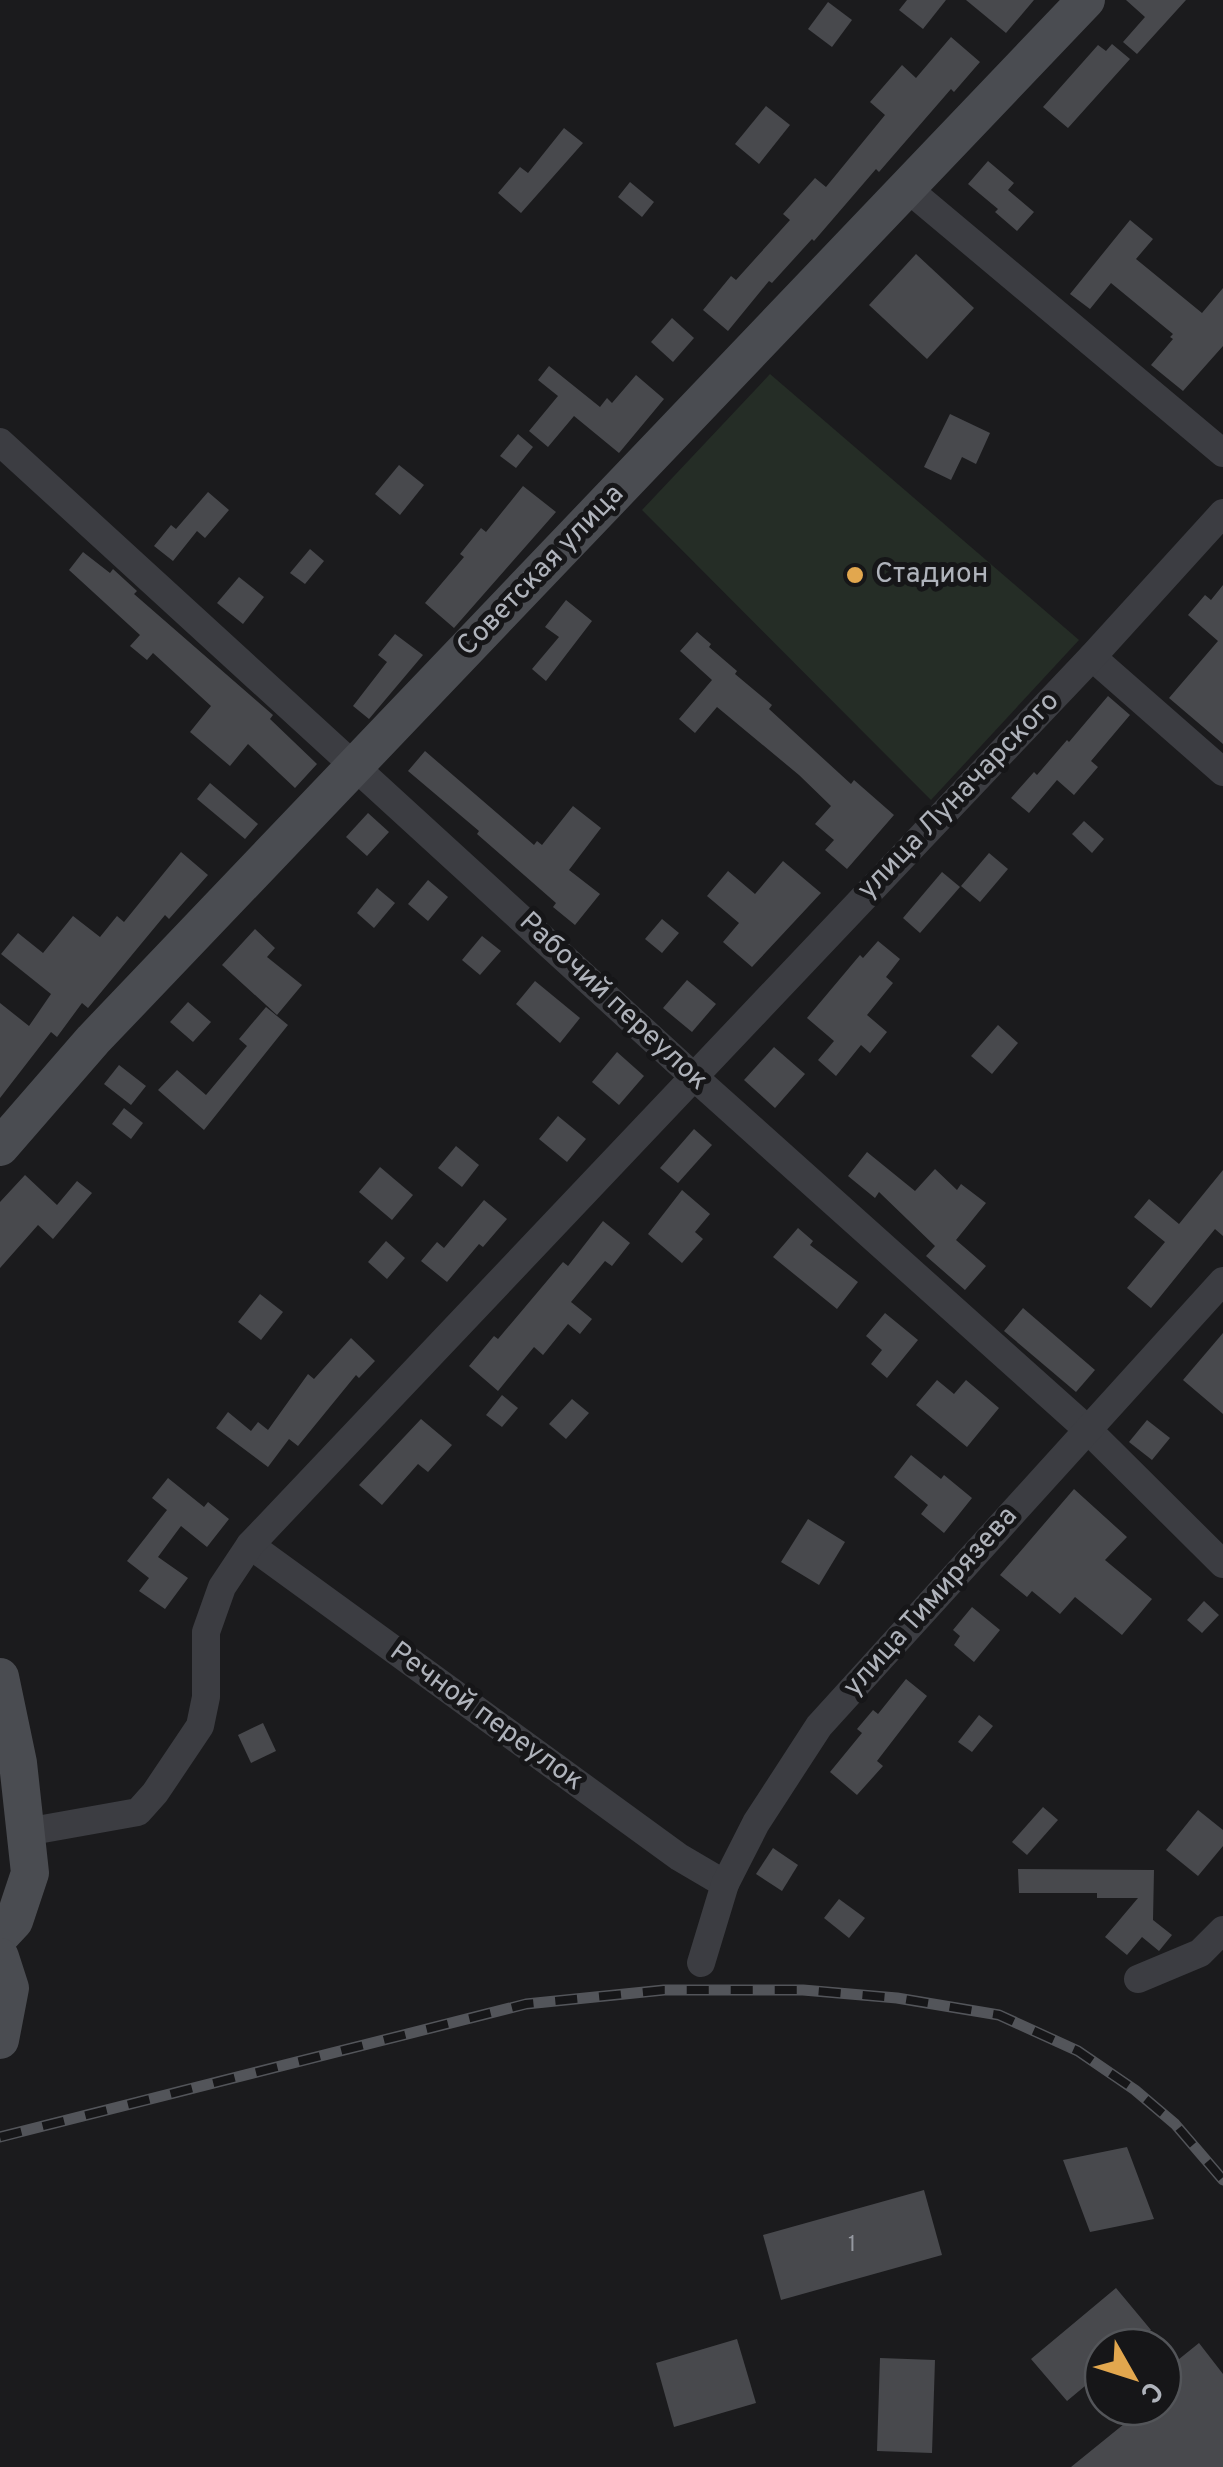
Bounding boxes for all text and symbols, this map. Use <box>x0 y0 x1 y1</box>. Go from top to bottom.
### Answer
street label: Советская улица <box>450 477 632 665</box>
place label: Стадион <box>875 557 988 593</box>
marker: Стадион <box>844 564 866 586</box>
street label: улица Луначарского <box>850 684 1068 908</box>
street label: Рабочий переулок <box>511 905 715 1099</box>
street label: улица Тимирязева <box>836 1499 1026 1705</box>
street label: Речной переулок <box>382 1635 590 1799</box>
house number: 1 <box>848 2232 856 2259</box>
north arrow <box>1083 2327 1183 2427</box>
text: С <box>1130 2373 1170 2409</box>

